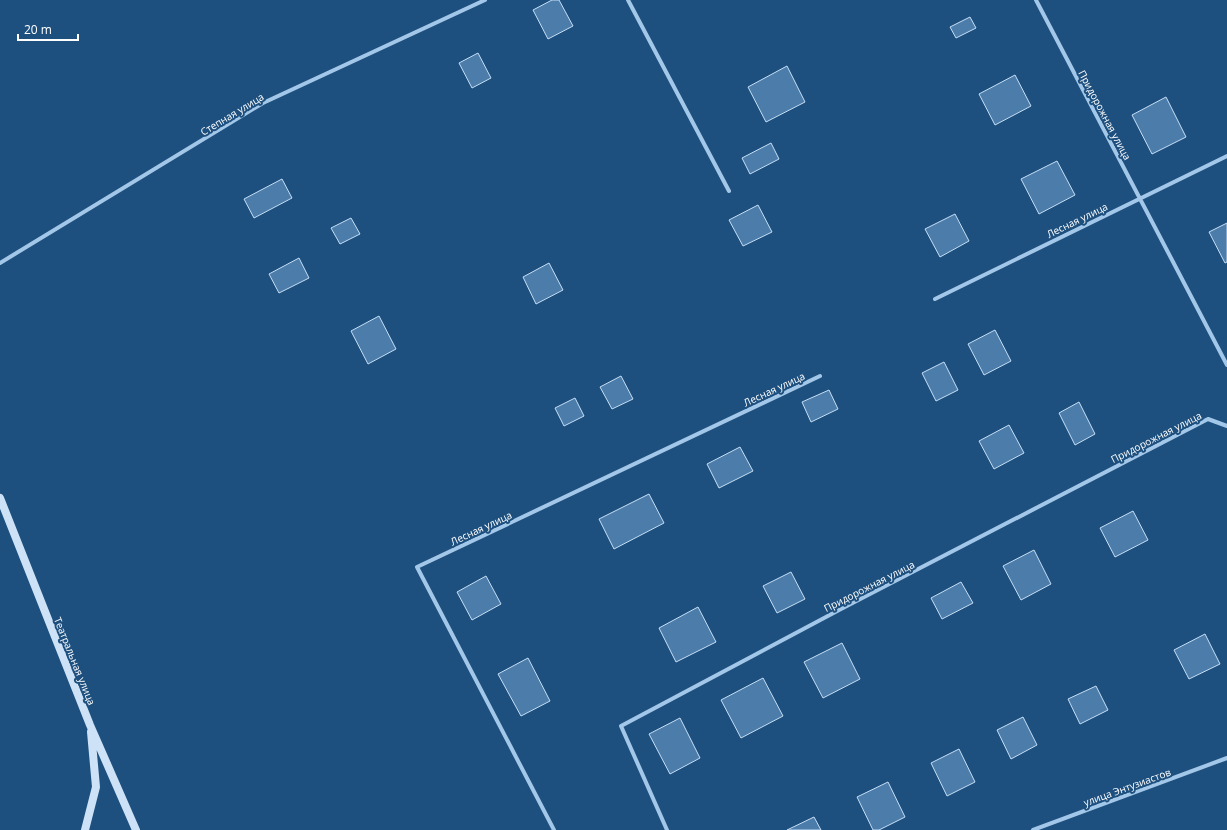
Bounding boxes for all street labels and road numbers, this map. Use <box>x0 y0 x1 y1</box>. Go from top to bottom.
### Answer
street label: Придорожная улица <box>1075 68 1135 162</box>
street label: Степная улица <box>198 90 266 138</box>
street label: Лесная улица <box>1044 199 1110 241</box>
street label: Лесная улица <box>741 369 807 409</box>
street label: Придорожная улица <box>1108 408 1204 466</box>
street label: Лесная улица <box>448 508 514 548</box>
street label: Придорожная улица <box>821 557 917 615</box>
street label: Театральная улица <box>51 615 99 707</box>
street label: улица Энтузиастов <box>1081 765 1173 809</box>

